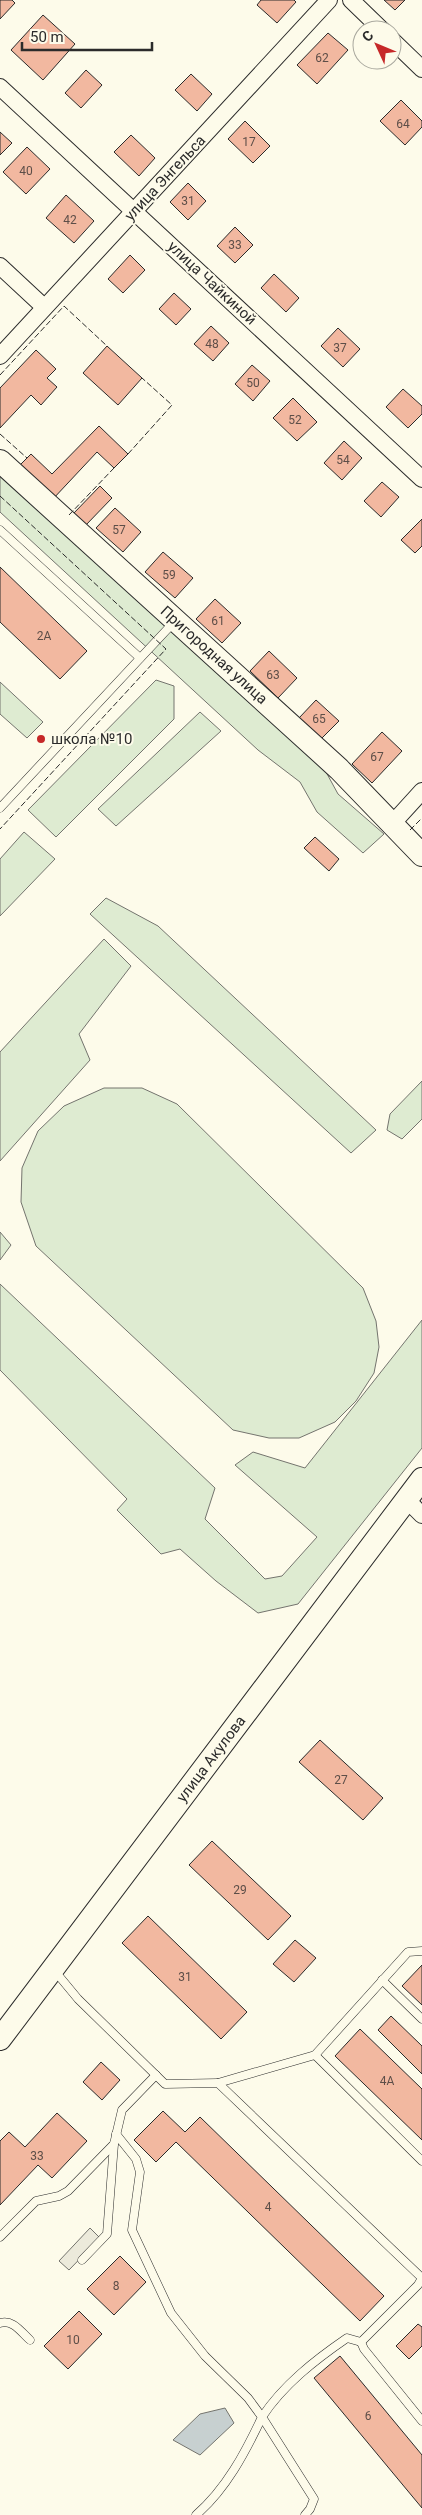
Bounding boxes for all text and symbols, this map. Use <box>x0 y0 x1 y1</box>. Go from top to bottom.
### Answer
scale bar <box>22 20 152 52</box>
north arrow <box>352 20 402 70</box>
text: С <box>359 27 377 45</box>
text: 50 m <box>30 28 64 46</box>
house number: 62 <box>315 51 329 65</box>
house number: 64 <box>396 117 410 131</box>
street label: улица Энгельса <box>121 131 209 225</box>
house number: 17 <box>242 135 256 149</box>
house number: 40 <box>19 164 33 178</box>
house number: 31 <box>181 194 195 208</box>
house number: 42 <box>63 213 77 227</box>
street label: улица Чайкиной <box>164 237 260 329</box>
house number: 33 <box>228 238 242 252</box>
house number: 48 <box>205 337 219 351</box>
house number: 37 <box>333 341 347 355</box>
house number: 50 <box>246 376 260 390</box>
house number: 52 <box>288 413 302 427</box>
house number: 54 <box>336 453 350 467</box>
house number: 57 <box>112 523 126 537</box>
house number: 59 <box>162 568 176 582</box>
street label: Пригородная улица <box>157 602 271 708</box>
house number: 61 <box>211 614 225 628</box>
house number: 2А <box>37 629 51 643</box>
house number: 63 <box>266 668 280 682</box>
house number: 65 <box>312 712 326 726</box>
place label: школа №10 <box>51 730 132 748</box>
marker: школа №10 <box>35 733 47 745</box>
house number: 67 <box>370 750 384 764</box>
street label: улица Акулова <box>173 1712 249 1806</box>
house number: 27 <box>334 1773 348 1787</box>
house number: 29 <box>233 1883 247 1897</box>
house number: 31 <box>178 1970 192 1984</box>
house number: 4А <box>380 2074 394 2088</box>
house number: 33 <box>30 2149 44 2163</box>
house number: 4 <box>265 2200 272 2214</box>
house number: 8 <box>113 2279 120 2293</box>
house number: 10 <box>66 2333 80 2347</box>
house number: 6 <box>365 2409 372 2423</box>

